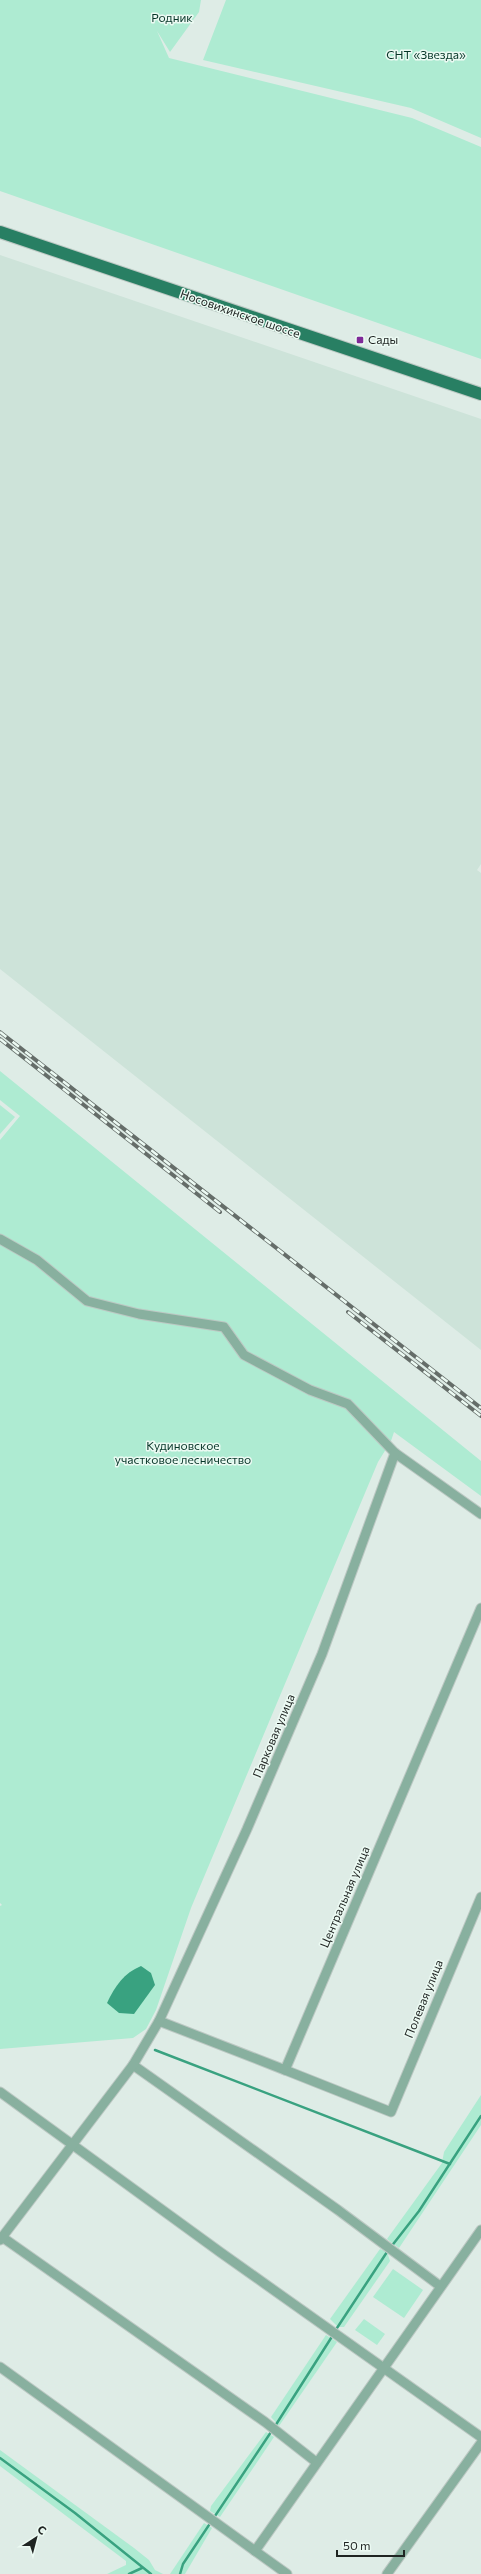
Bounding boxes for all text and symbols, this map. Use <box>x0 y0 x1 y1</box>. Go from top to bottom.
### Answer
park label: Родник <box>151 10 193 24</box>
park label: СНТ «Звезда» <box>386 47 466 61</box>
street label: Носовихинское шоссе <box>179 286 302 340</box>
place label: Сады <box>368 332 398 346</box>
marker: Сады <box>355 335 365 345</box>
park label: Кудиновское участковое лесничество <box>115 1438 251 1466</box>
street label: Парковая улица <box>249 1692 297 1780</box>
street label: Центральная улица <box>316 1844 372 1949</box>
street label: Полевая улица <box>401 1957 445 2040</box>
north arrow <box>16 2518 56 2558</box>
text: С <box>35 2522 49 2537</box>
scale bar <box>337 2532 404 2558</box>
text: 50 m <box>343 2538 371 2552</box>

